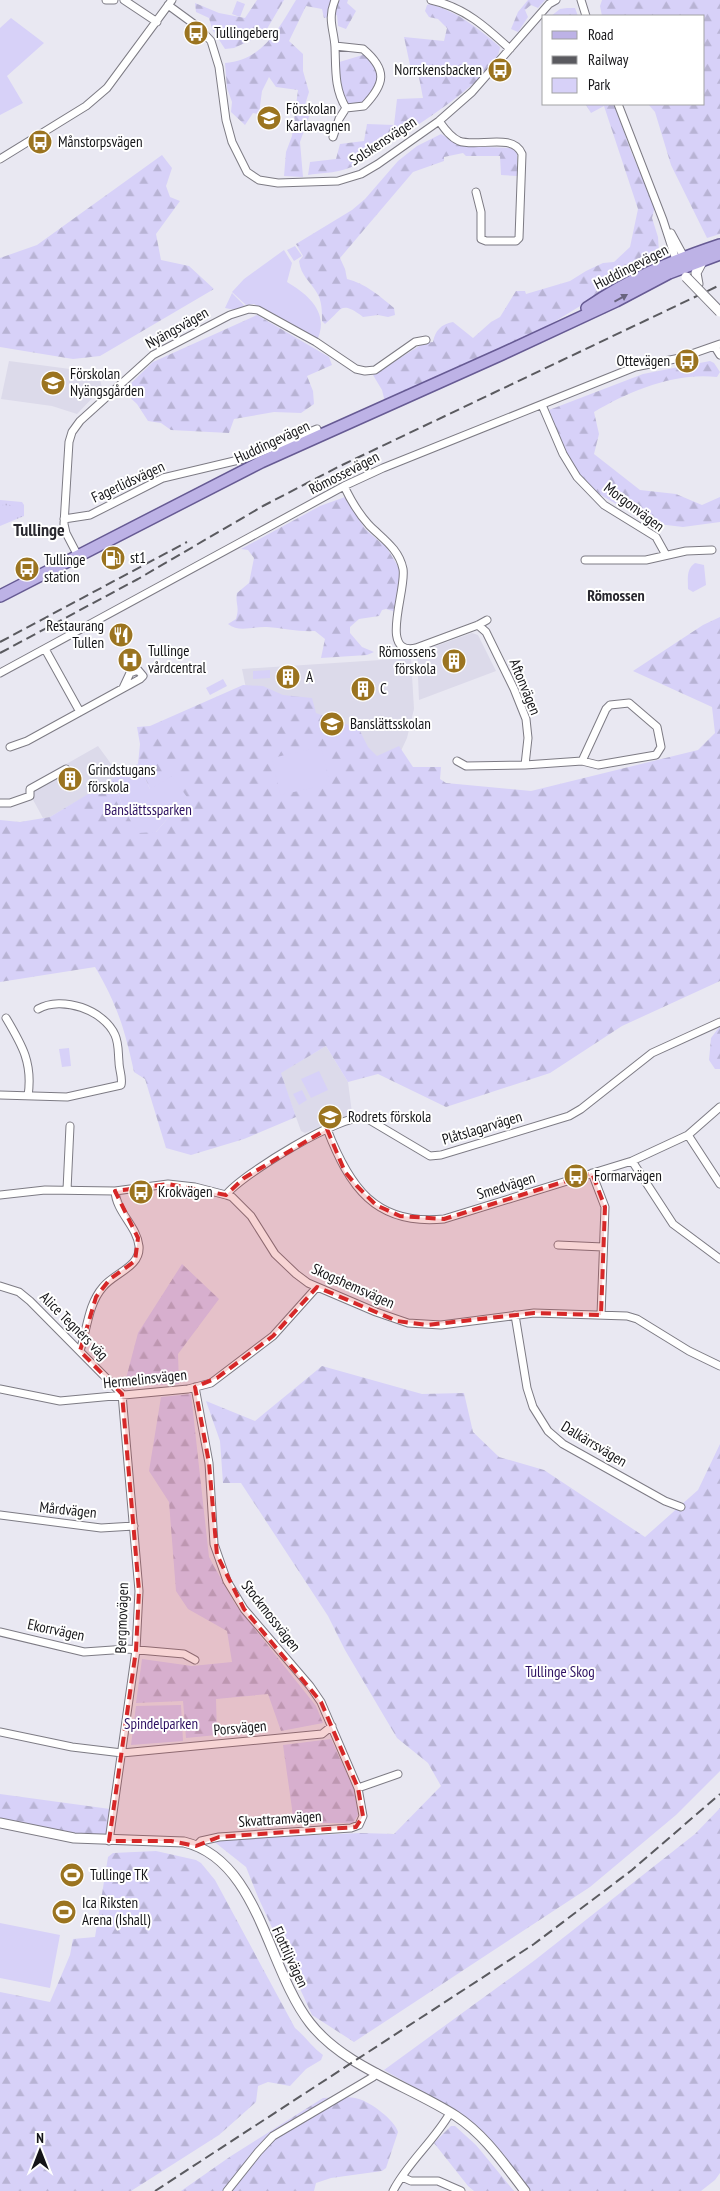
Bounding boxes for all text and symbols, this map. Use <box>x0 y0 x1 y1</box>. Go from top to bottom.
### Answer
legend <box>542 15 705 105</box>
bus stop icon: Tullingeberg <box>183 20 209 46</box>
place label: Tullingeberg <box>214 23 279 42</box>
text: Road <box>588 25 614 44</box>
text: Railway <box>588 50 629 69</box>
bus stop icon: Norrskensbacken <box>487 57 513 83</box>
place label: Norrskensbacken <box>394 60 482 79</box>
text: Park <box>588 75 610 94</box>
place label: Förskolan Karlavagnen <box>286 99 350 135</box>
school or university icon: Förskolan Karlavagnen <box>256 105 282 131</box>
street label: Solskensvägen <box>346 112 420 169</box>
bus stop icon: Månstorpsvägen <box>27 129 53 155</box>
place label: Månstorpsvägen <box>58 132 142 151</box>
street label: Huddingevägen <box>590 240 671 293</box>
one-way arrow <box>614 293 628 302</box>
street label: Nyängsvägen <box>142 303 212 353</box>
bus stop icon: Ottevägen <box>674 348 700 374</box>
place label: Ottevägen <box>617 351 670 370</box>
place label: Förskolan Nyängsgården <box>70 364 144 400</box>
school or university icon: Förskolan Nyängsgården <box>40 370 66 396</box>
street label: Huddingevägen <box>231 416 312 467</box>
street label: Römossevägen <box>305 447 382 498</box>
street label: Fagerlidsvägen <box>88 456 167 507</box>
street label: Morgonvägen <box>600 478 668 535</box>
district label: Tullinge <box>13 518 65 541</box>
fuel station icon: st1 <box>100 545 126 571</box>
place label: st1 <box>130 548 146 567</box>
place label: Tullinge station <box>44 550 85 586</box>
bus stop icon: Tullinge station <box>14 556 40 582</box>
district label: Römossen <box>587 585 645 605</box>
place label: Restaurang Tullen <box>46 616 104 652</box>
restaurant icon: Restaurang Tullen <box>108 622 134 648</box>
place label: Tullinge vårdcentral <box>148 641 207 677</box>
place label: Römossens förskola <box>379 642 436 678</box>
hospital icon: Tullinge vårdcentral <box>117 647 143 673</box>
building icon: Römossens förskola <box>441 648 467 674</box>
street label: Aftonvägen <box>506 656 545 718</box>
building icon: A <box>275 664 301 690</box>
place label: A <box>306 667 314 686</box>
building icon: C <box>350 676 376 702</box>
place label: C <box>380 679 387 698</box>
school or university icon: Banslättsskolan <box>319 711 345 737</box>
place label: Banslättsskolan <box>350 714 431 733</box>
place label: Grindstugans förskola <box>88 760 156 796</box>
building icon: Grindstugans förskola <box>57 766 83 792</box>
park label: Banslättssparken <box>104 800 192 819</box>
school or university icon: Rodrets förskola <box>317 1104 343 1130</box>
street label: Plåtslagarvägen <box>440 1106 524 1149</box>
place label: Rodrets förskola <box>348 1107 431 1126</box>
bus stop icon: Formarvägen <box>563 1163 589 1189</box>
place label: Formarvägen <box>594 1166 662 1185</box>
street label: Smedvägen <box>474 1168 537 1203</box>
bus stop icon: Krokvägen <box>128 1179 154 1205</box>
place label: Krokvägen <box>158 1182 213 1201</box>
street label: Skogshemsvägen <box>309 1259 398 1312</box>
street label: Alice Tegnérs väg <box>36 1287 113 1364</box>
street label: Hermelinsvägen <box>102 1365 188 1392</box>
street label: Dalkärrsvägen <box>558 1416 631 1471</box>
street label: Mårdvägen <box>39 1497 98 1522</box>
street label: Stockmossvägen <box>238 1576 305 1655</box>
street label: Bergmovägen <box>111 1582 132 1654</box>
street label: Ekorrvägen <box>26 1614 86 1645</box>
park label: Tullinge Skog <box>525 1662 595 1681</box>
park label: Spindelparken <box>124 1714 198 1733</box>
street label: Porsvägen <box>213 1716 267 1739</box>
street label: Skvattramvägen <box>238 1806 322 1831</box>
sports icon: Tullinge TK <box>59 1862 85 1888</box>
place label: Tullinge TK <box>90 1865 149 1884</box>
place label: Ica Riksten Arena (Ishall) <box>82 1893 151 1929</box>
sports icon: Ica Riksten Arena (Ishall) <box>51 1899 77 1925</box>
street label: Flottiljvägen <box>268 1923 313 1990</box>
north arrow <box>15 2126 65 2176</box>
text: N <box>36 2129 44 2147</box>

